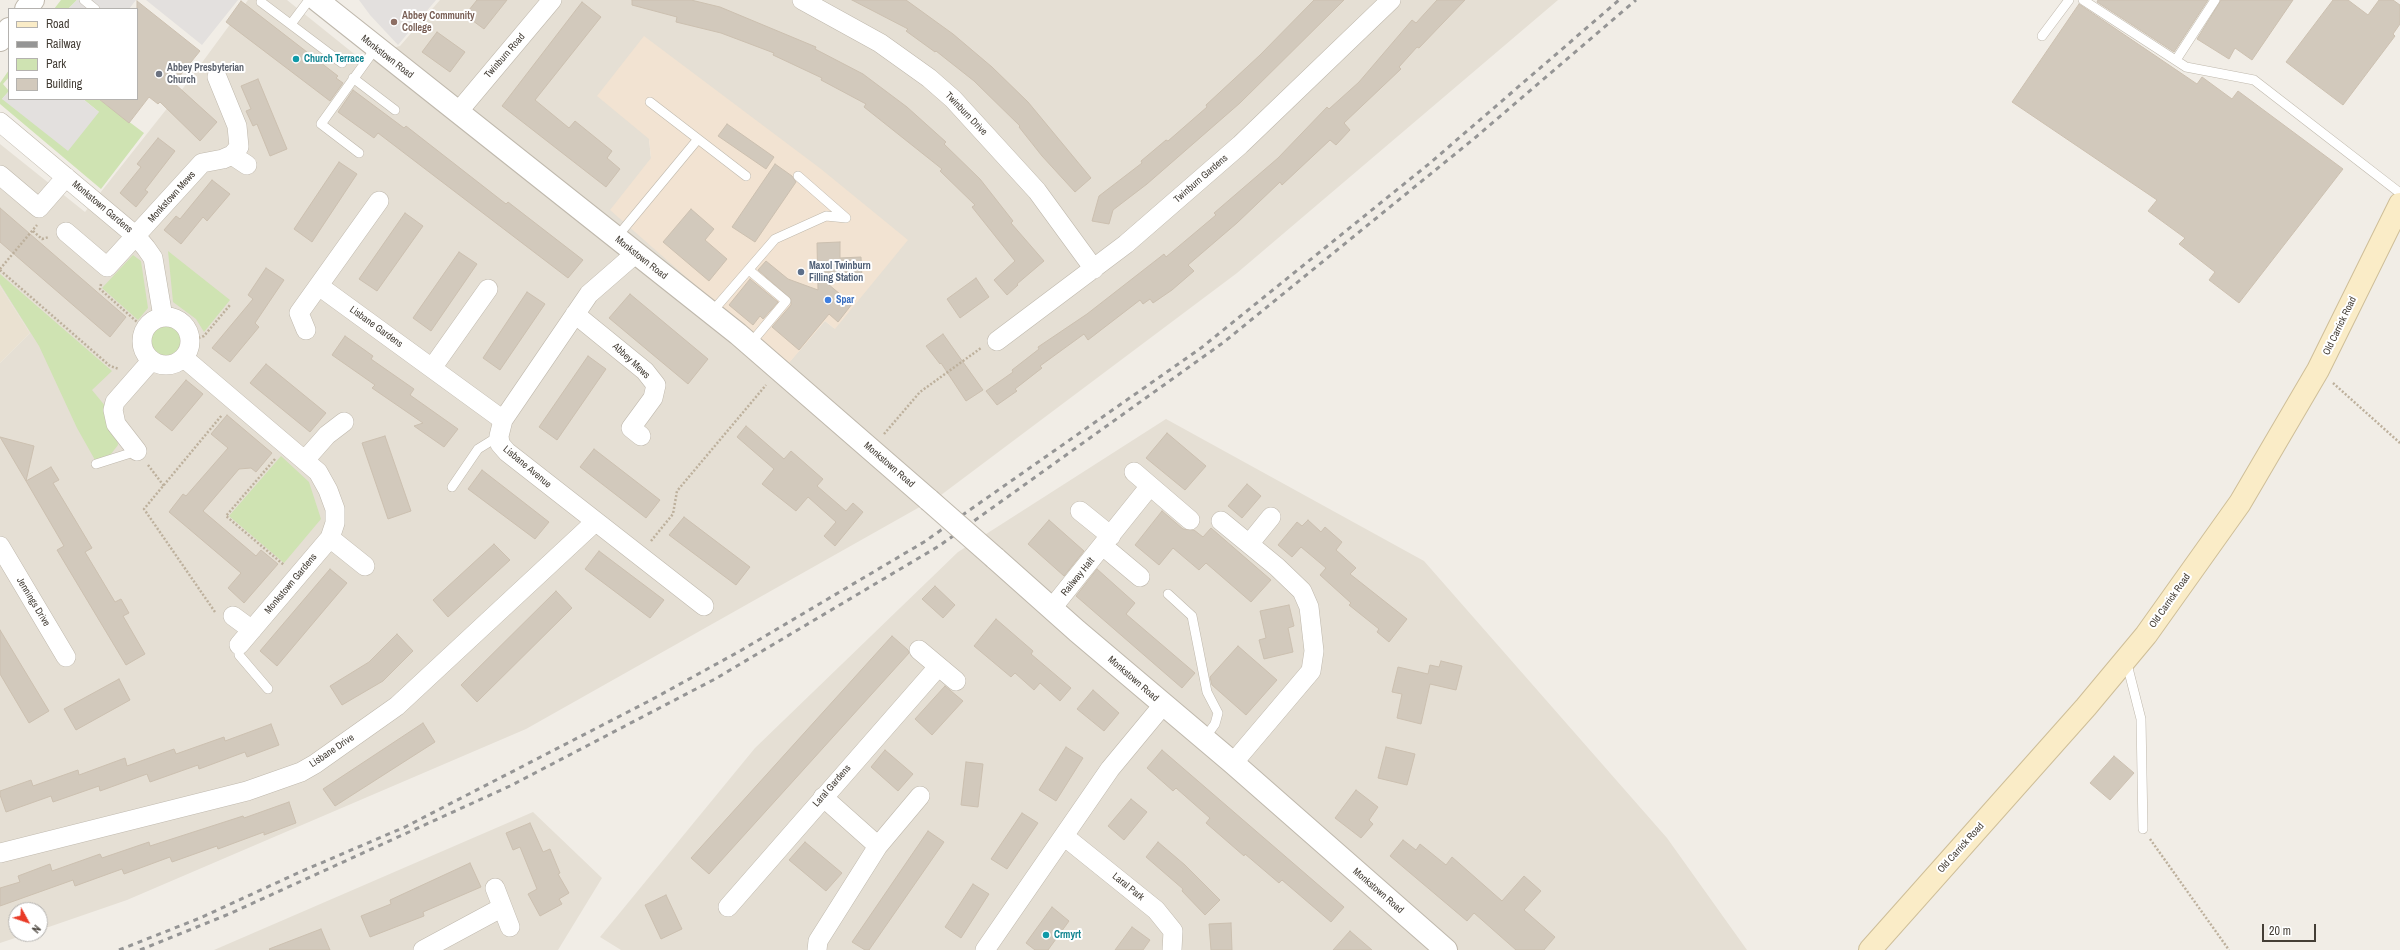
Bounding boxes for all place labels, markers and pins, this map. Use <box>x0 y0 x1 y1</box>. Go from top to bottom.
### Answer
place label: Abbey Community College <box>402 10 474 34</box>
marker: Abbey Community College <box>389 17 399 27</box>
place label: Church Terrace <box>304 53 364 65</box>
marker: Church Terrace <box>291 54 301 64</box>
place label: Abbey Presbyterian Church <box>167 62 244 86</box>
marker: Abbey Presbyterian Church <box>154 69 164 79</box>
place label: Maxol Twinburn Filling Station <box>809 260 871 284</box>
marker: Maxol Twinburn Filling Station <box>796 267 806 277</box>
place label: Spar <box>836 294 854 306</box>
marker: Spar <box>823 295 833 305</box>
place label: Crmyrt <box>1054 929 1081 941</box>
marker: Crmyrt <box>1041 930 1051 940</box>

